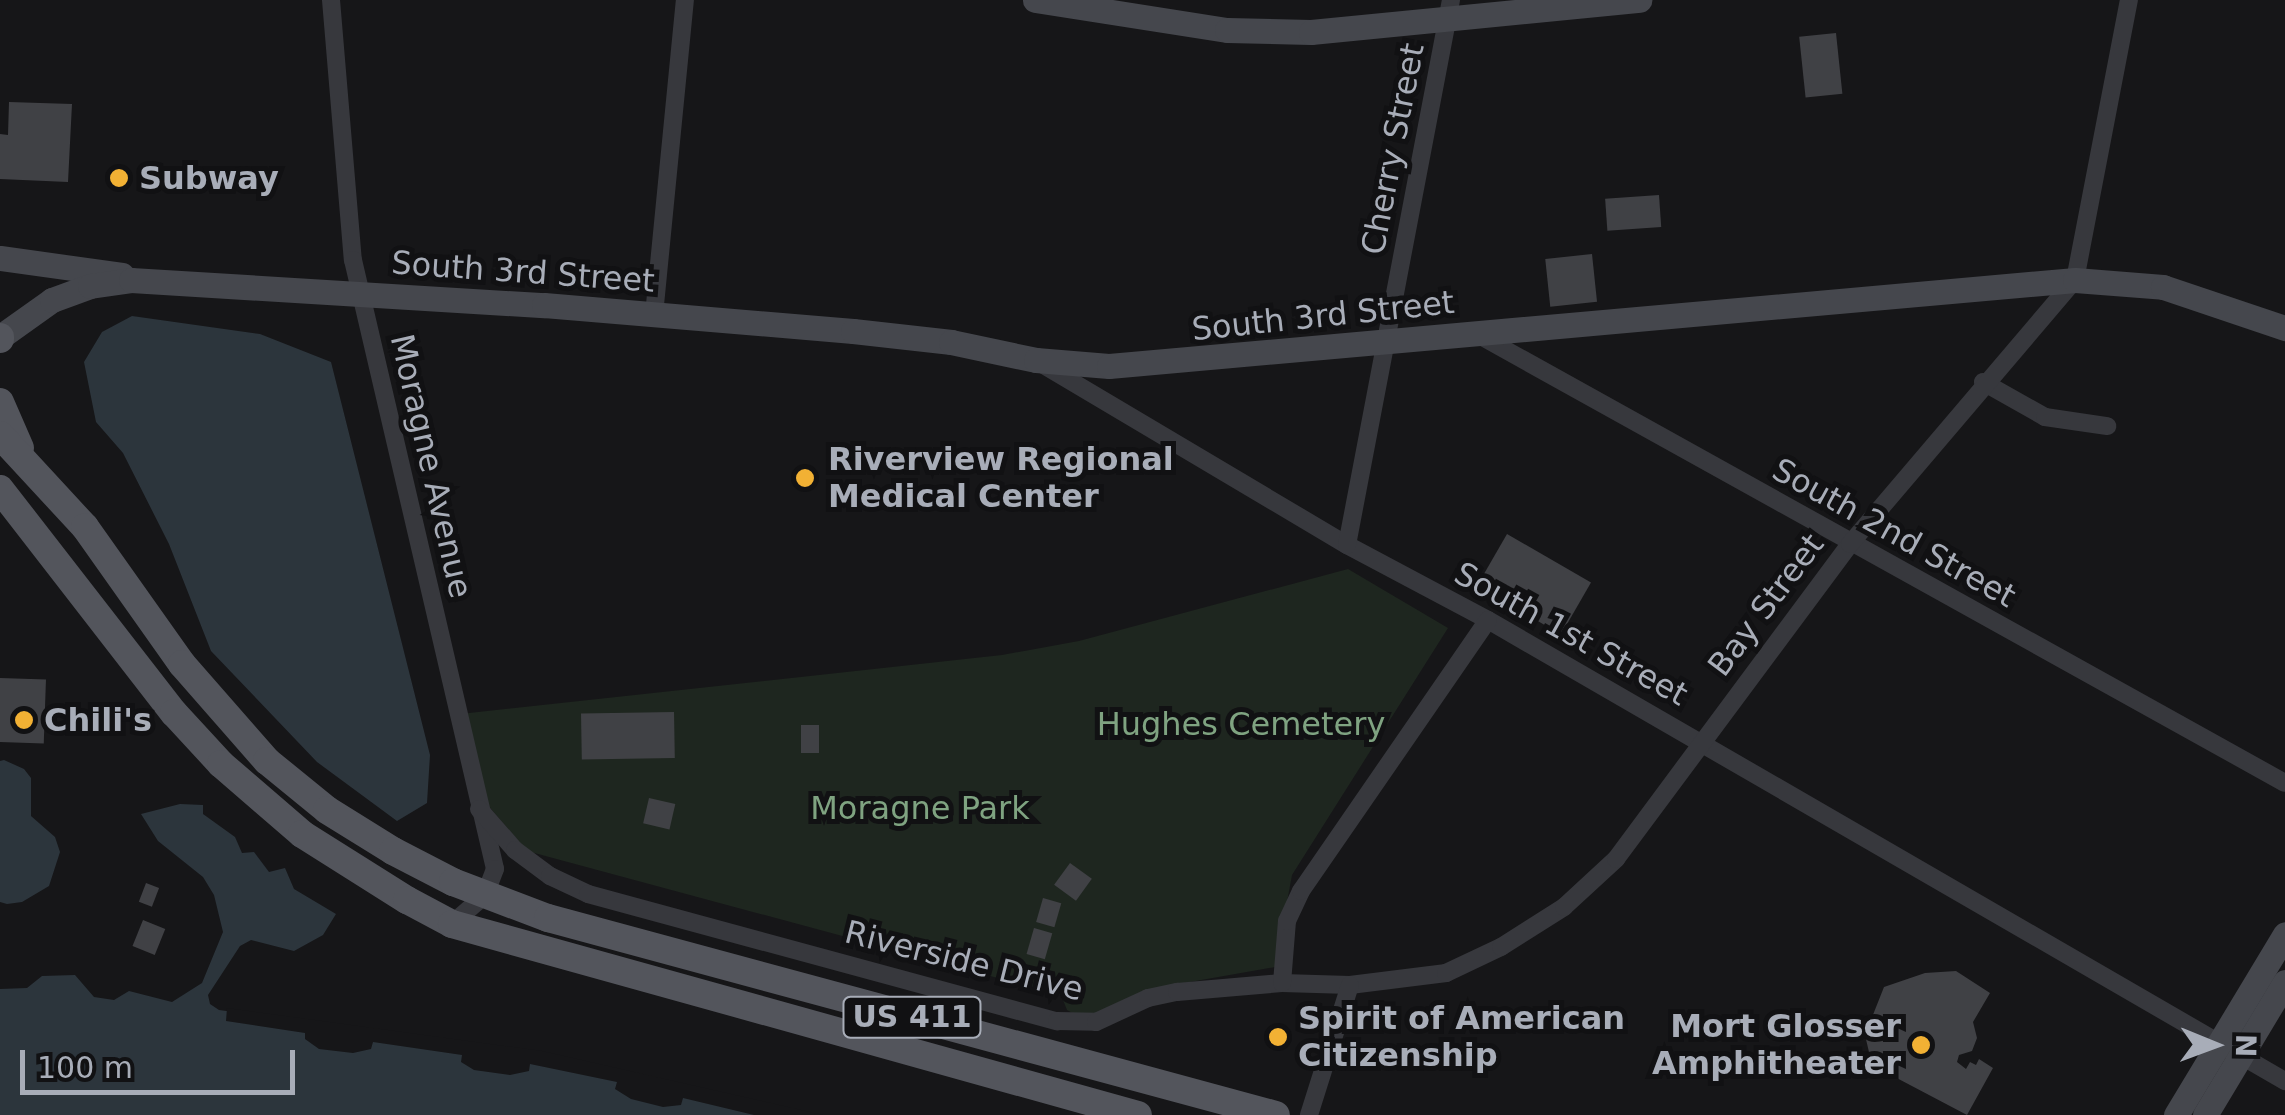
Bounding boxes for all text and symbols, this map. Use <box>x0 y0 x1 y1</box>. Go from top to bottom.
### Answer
street label: Cherry Street <box>1354 40 1432 258</box>
place label: Subway <box>139 159 279 197</box>
marker: Subway <box>108 167 130 189</box>
street label: South 3rd Street <box>390 244 656 300</box>
street label: South 3rd Street <box>1190 283 1456 349</box>
street label: Moragne Avenue <box>382 330 480 602</box>
place label: Riverview Regional Medical Center <box>828 441 1174 516</box>
street label: South 2nd Street <box>1766 450 2022 616</box>
marker: Riverview Regional Medical Center <box>792 465 818 491</box>
street label: Bay Street <box>1700 526 1832 684</box>
street label: South 1st Street <box>1448 554 1694 714</box>
place label: Chili's <box>44 701 152 739</box>
park label: Hughes Cemetery <box>1097 705 1385 743</box>
marker: Chili's <box>13 709 35 731</box>
park label: Moragne Park <box>810 789 1030 827</box>
street label: Riverside Drive <box>841 913 1087 1009</box>
road number: US 411 <box>842 992 982 1042</box>
north arrow <box>2165 995 2265 1095</box>
place label: Spirit of American Citizenship <box>1298 1000 1625 1075</box>
place label: Mort Glosser Amphitheater <box>1652 1008 1901 1083</box>
marker: Spirit of American Citizenship <box>1267 1026 1289 1048</box>
scale bar <box>25 1030 300 1092</box>
marker: Mort Glosser Amphitheater <box>1910 1034 1932 1056</box>
text: N <box>2229 1034 2262 1058</box>
text: 100 m <box>37 1050 133 1085</box>

